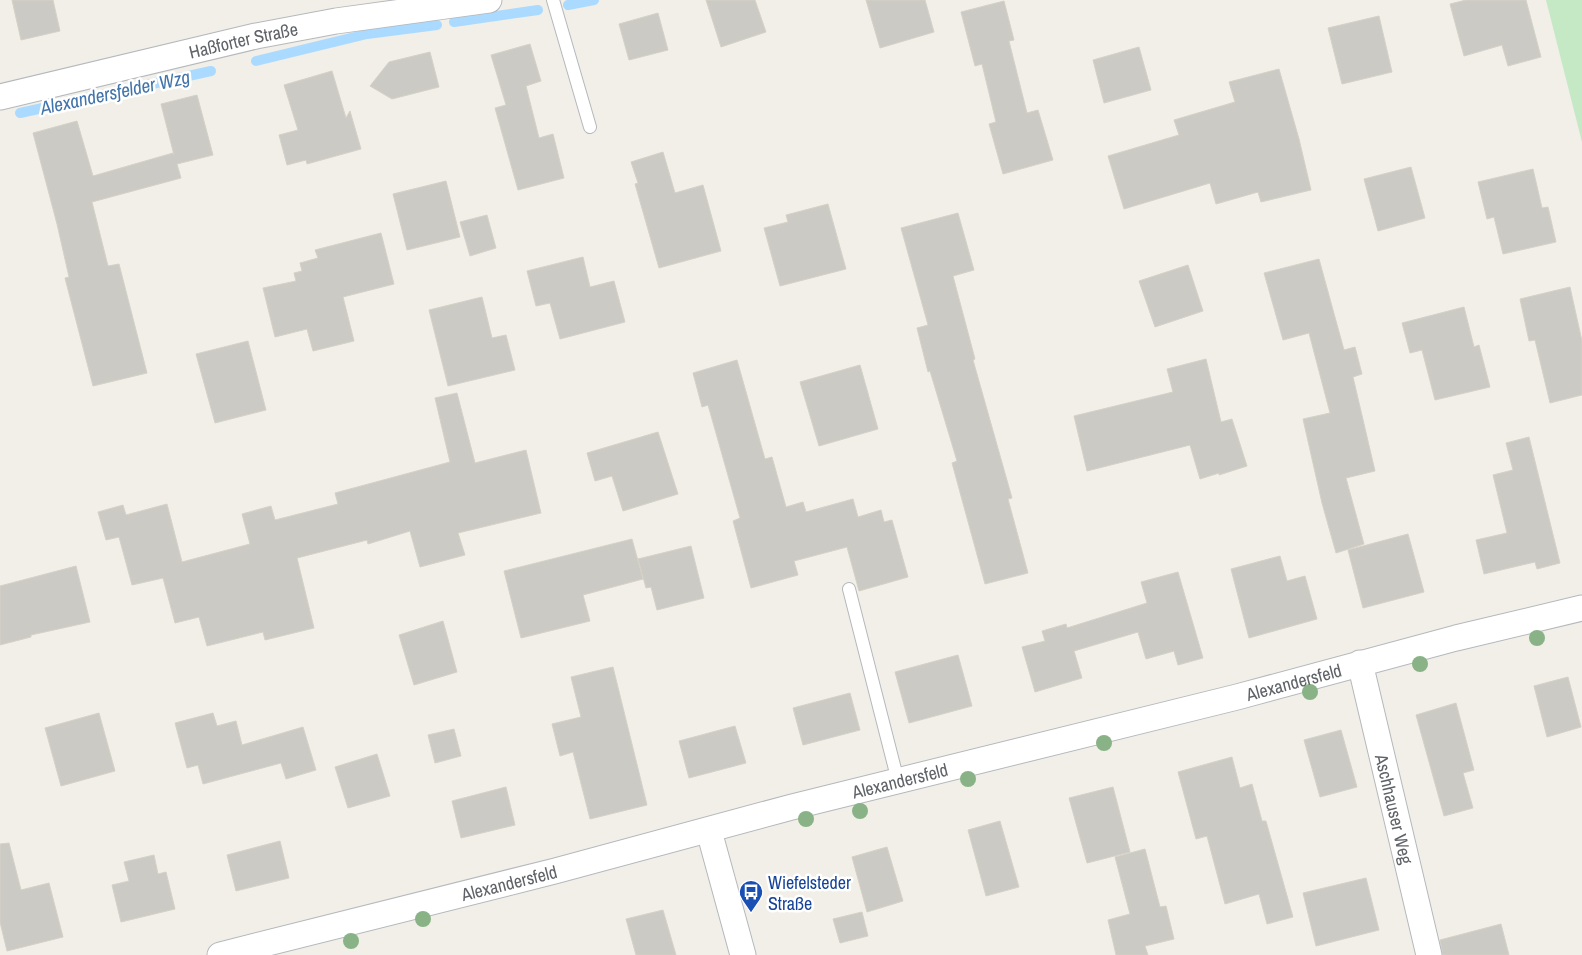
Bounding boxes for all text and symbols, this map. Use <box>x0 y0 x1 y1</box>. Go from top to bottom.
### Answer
street label: Haßforter Straße <box>186 16 300 64</box>
water label: Alexandersfelder Wzg <box>37 63 193 121</box>
street label: Alexandersfeld <box>1242 657 1344 707</box>
street label: Aschhauser Weg <box>1369 750 1420 867</box>
street label: Alexandersfeld <box>848 756 950 804</box>
street label: Alexandersfeld <box>458 859 560 907</box>
place label: Wiefelsteder Straße <box>768 870 851 916</box>
bus stop icon: Wiefelsteder Straße <box>738 879 764 913</box>

